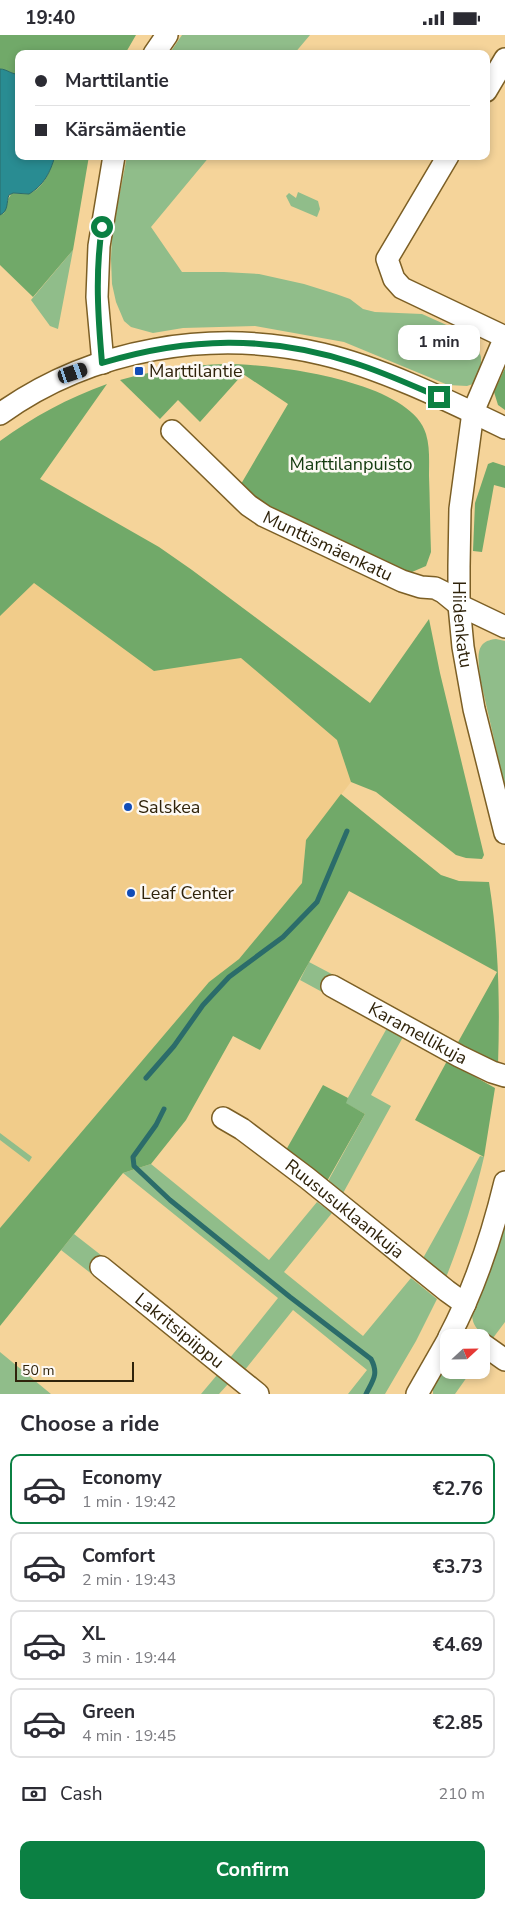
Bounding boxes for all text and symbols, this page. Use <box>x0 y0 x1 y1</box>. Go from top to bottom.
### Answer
text: 19:40 <box>25 5 75 31</box>
text: Marttilantie <box>65 68 169 94</box>
text: Kärsämäentie <box>65 117 186 143</box>
route start <box>91 216 113 238</box>
callout: 1 min <box>398 325 480 359</box>
text: 1 min <box>418 331 460 353</box>
place label: Marttilantie <box>149 359 243 383</box>
car <box>56 361 89 385</box>
marker: Marttilantie <box>133 365 145 377</box>
route end <box>428 386 450 408</box>
park label: Marttilanpuisto <box>289 452 413 476</box>
street label: Munttismäenkatu <box>259 505 397 587</box>
street label: Hiidenkatu <box>447 581 478 670</box>
place label: Salskea <box>138 795 200 819</box>
marker: Salskea <box>122 801 134 813</box>
place label: Leaf Center <box>141 881 234 905</box>
marker: Leaf Center <box>125 887 137 899</box>
street label: Karamellikuja <box>364 996 471 1070</box>
street label: Ruususuklaankuja <box>280 1154 409 1264</box>
street label: Lakritsipiippu <box>130 1287 229 1374</box>
north arrow <box>440 1329 490 1379</box>
map controls <box>440 1329 490 1379</box>
scale bar <box>15 1359 134 1382</box>
text: 50 m <box>22 1361 54 1380</box>
text: Choose a ride <box>20 1409 159 1439</box>
text: Economy <box>82 1465 162 1491</box>
icon: car <box>22 1467 67 1512</box>
text: €2.76 <box>433 1476 483 1502</box>
text: 1 min · 19:42 <box>82 1491 176 1513</box>
text: Comfort <box>82 1543 155 1569</box>
icon: car <box>22 1545 67 1590</box>
text: €3.73 <box>433 1554 483 1580</box>
text: 2 min · 19:43 <box>82 1569 176 1591</box>
text: XL <box>82 1621 105 1647</box>
icon: car <box>22 1623 67 1668</box>
text: €4.69 <box>433 1632 483 1658</box>
text: 3 min · 19:44 <box>82 1647 176 1669</box>
text: Green <box>82 1699 135 1725</box>
icon: car <box>22 1701 67 1746</box>
text: €2.85 <box>433 1710 483 1736</box>
text: 4 min · 19:45 <box>82 1725 176 1747</box>
icon: cash <box>20 1780 48 1808</box>
text: Cash <box>60 1781 102 1807</box>
text: 210 m <box>438 1783 485 1805</box>
button: Confirm <box>20 1841 485 1899</box>

